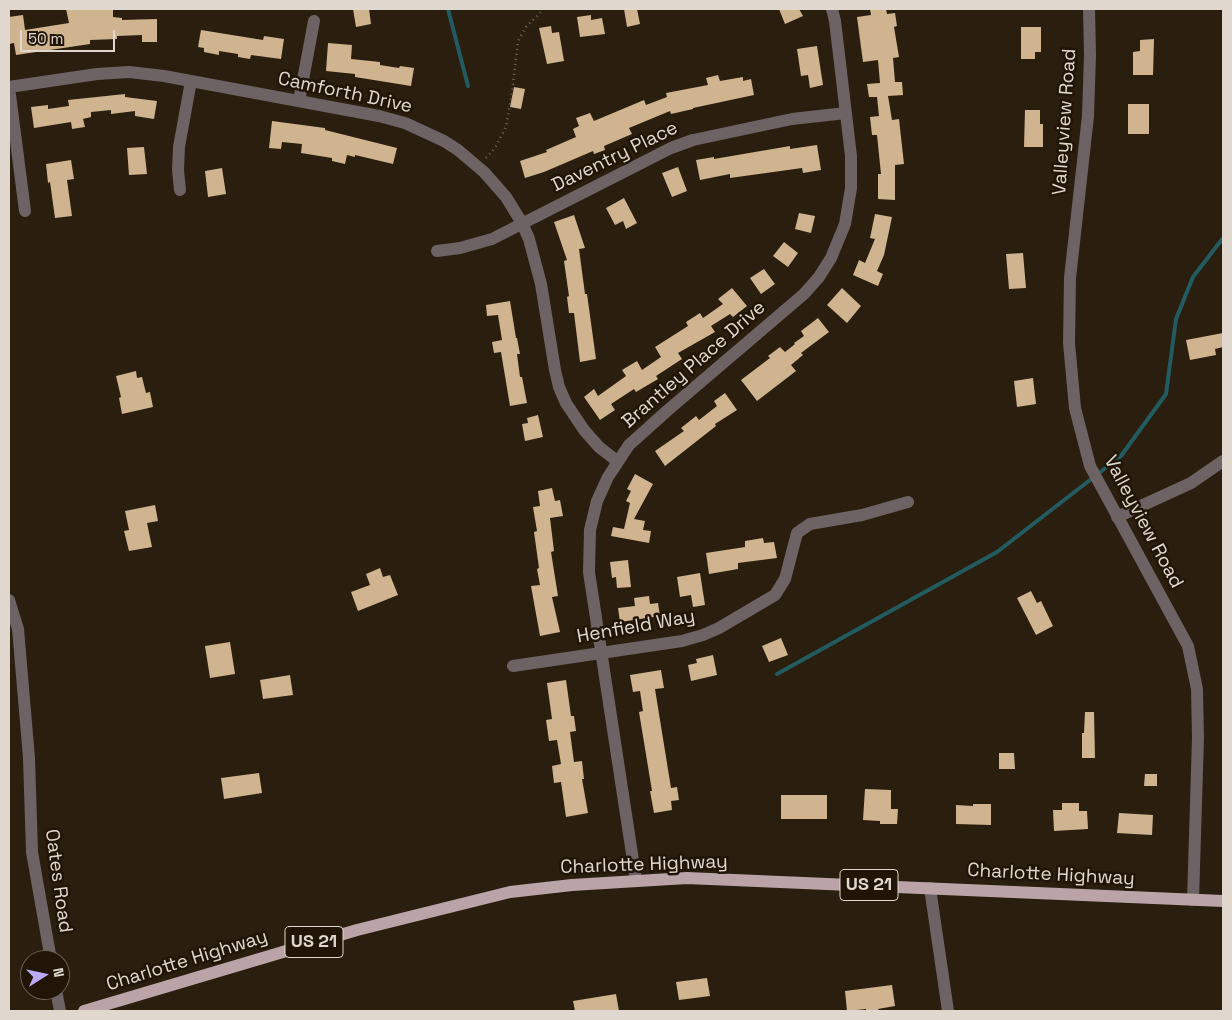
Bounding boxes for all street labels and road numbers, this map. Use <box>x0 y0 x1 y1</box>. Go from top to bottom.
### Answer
street label: Valleyview Road <box>1049 48 1081 196</box>
street label: Camforth Drive <box>276 68 414 118</box>
street label: Daventry Place <box>548 117 682 197</box>
street label: Brantley Place Drive <box>618 296 770 434</box>
street label: Valleyview Road <box>1098 452 1188 592</box>
street label: Henfield Way <box>575 605 697 649</box>
street label: Oates Road <box>39 828 77 934</box>
street label: Charlotte Highway <box>560 851 728 879</box>
street label: Charlotte Highway <box>967 859 1135 891</box>
road number: US 21 <box>840 870 898 900</box>
street label: Charlotte Highway <box>104 926 270 996</box>
road number: US 21 <box>285 926 343 958</box>

